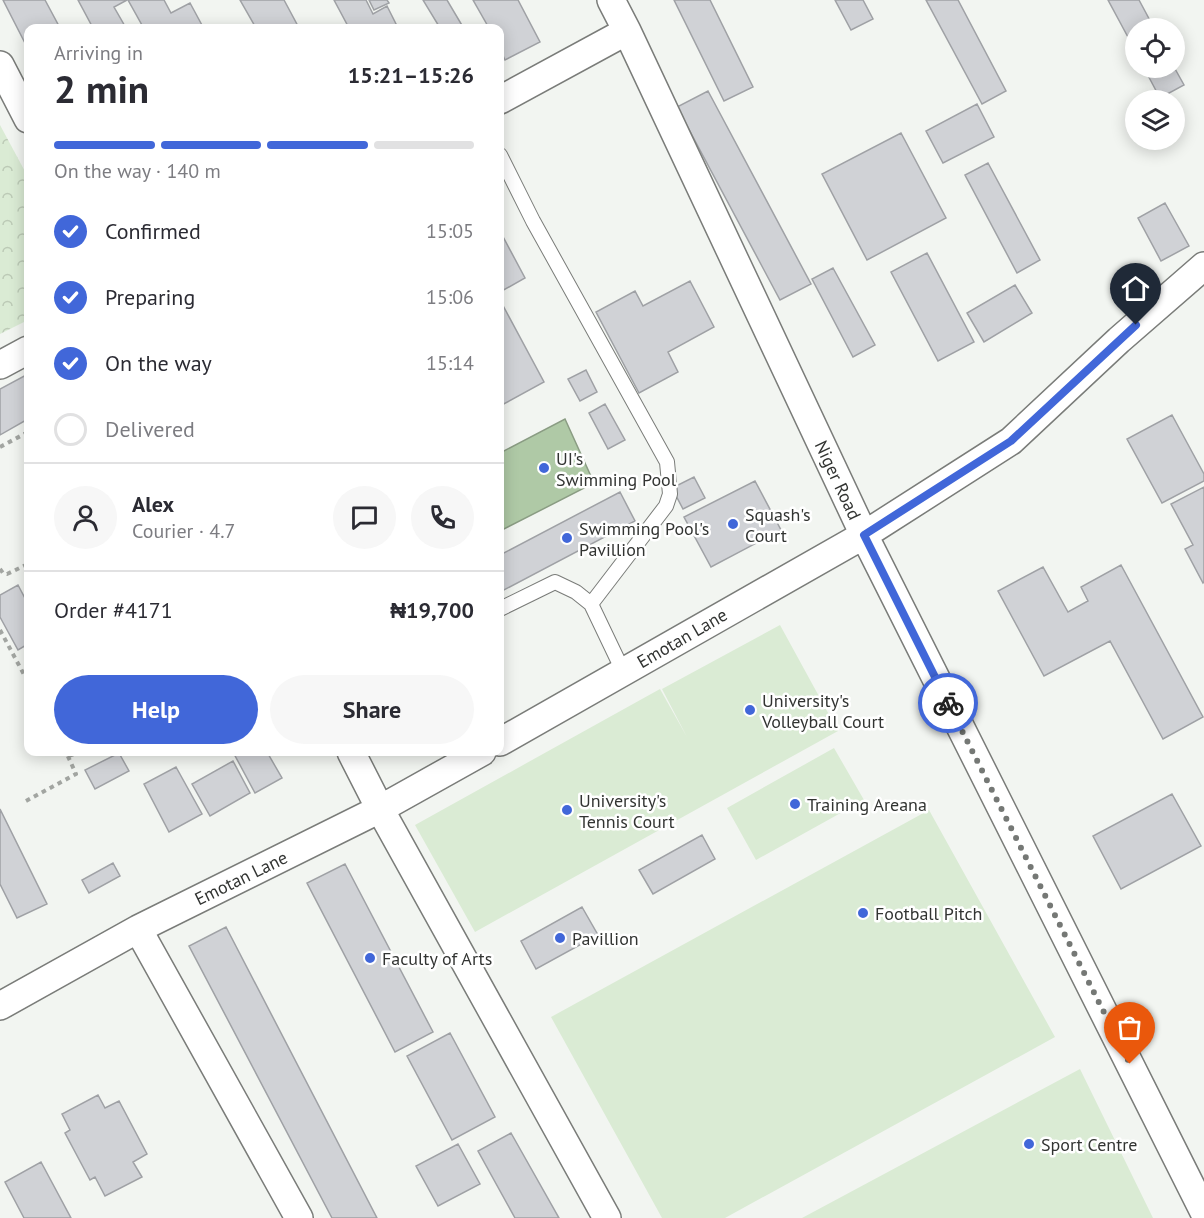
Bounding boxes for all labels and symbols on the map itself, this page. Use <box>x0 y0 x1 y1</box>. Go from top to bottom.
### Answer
pin <box>1110 263 1161 325</box>
street label: Niger Road <box>810 437 866 523</box>
place label: UI's Swimming Pool <box>556 447 677 491</box>
marker: UI's Swimming Pool <box>537 461 551 475</box>
place label: Squash's Court <box>745 503 811 547</box>
place label: Swimming Pool's Pavillion <box>579 517 709 561</box>
marker: Squash's Court <box>726 517 740 531</box>
marker: Swimming Pool's Pavillion <box>560 531 574 545</box>
street label: Emotan Lane <box>633 603 731 673</box>
courier <box>918 673 978 733</box>
place label: University's Volleyball Court <box>761 689 884 733</box>
marker: University's Volleyball Court <box>743 703 757 717</box>
place label: University's Tennis Court <box>579 789 675 833</box>
place label: Training Areana <box>807 793 927 816</box>
marker: Training Areana <box>788 797 802 811</box>
marker: University's Tennis Court <box>560 803 574 817</box>
street label: Emotan Lane <box>191 846 291 910</box>
place label: Football Pitch <box>875 902 982 925</box>
marker: Football Pitch <box>856 906 870 920</box>
place label: Pavillion <box>572 927 639 950</box>
marker: Pavillion <box>553 931 567 945</box>
place label: Faculty of Arts <box>382 947 492 970</box>
marker: Faculty of Arts <box>363 951 377 965</box>
pin <box>1104 1002 1155 1064</box>
place label: Sport Centre <box>1041 1133 1138 1156</box>
marker: Sport Centre <box>1022 1137 1036 1151</box>

